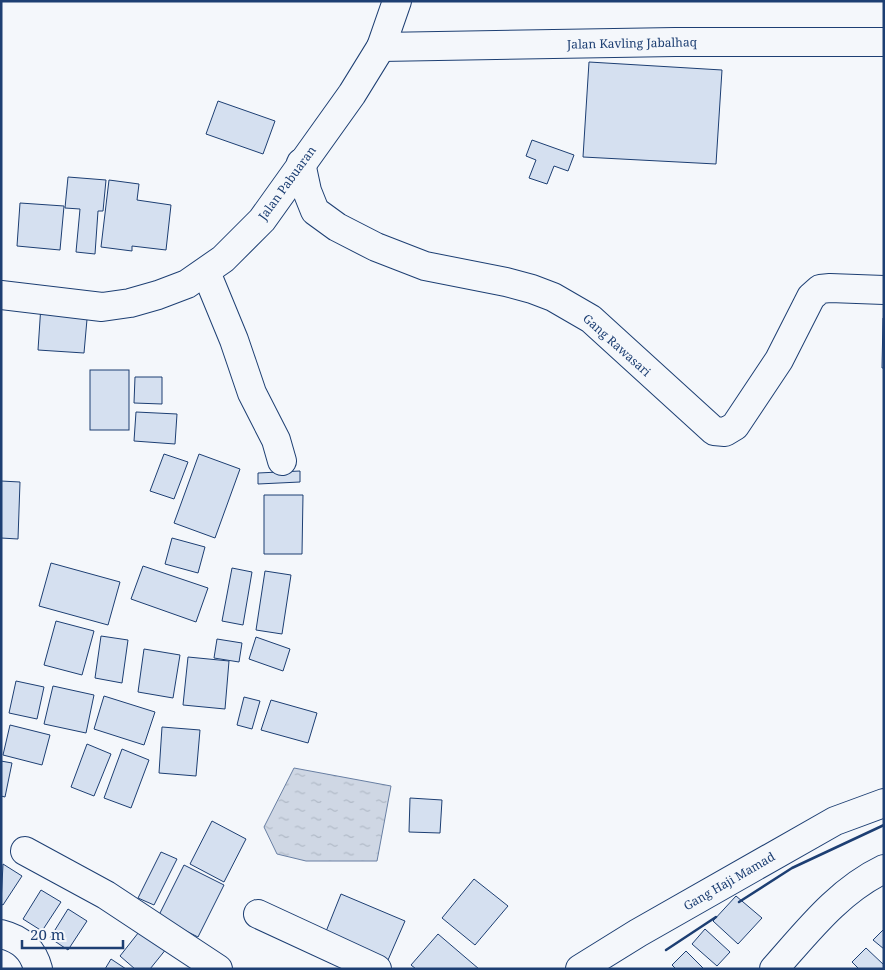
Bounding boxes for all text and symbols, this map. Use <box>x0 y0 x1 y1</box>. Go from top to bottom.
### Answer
street label: Jalan Kavling Jabalhaq <box>566 33 698 53</box>
street label: Jalan Pabuaran <box>254 142 320 224</box>
street label: Gang Rawasari <box>579 310 655 380</box>
street label: Gang Haji Mamad <box>680 848 778 914</box>
scale bar <box>22 918 124 950</box>
text: 20 m <box>30 924 65 944</box>

